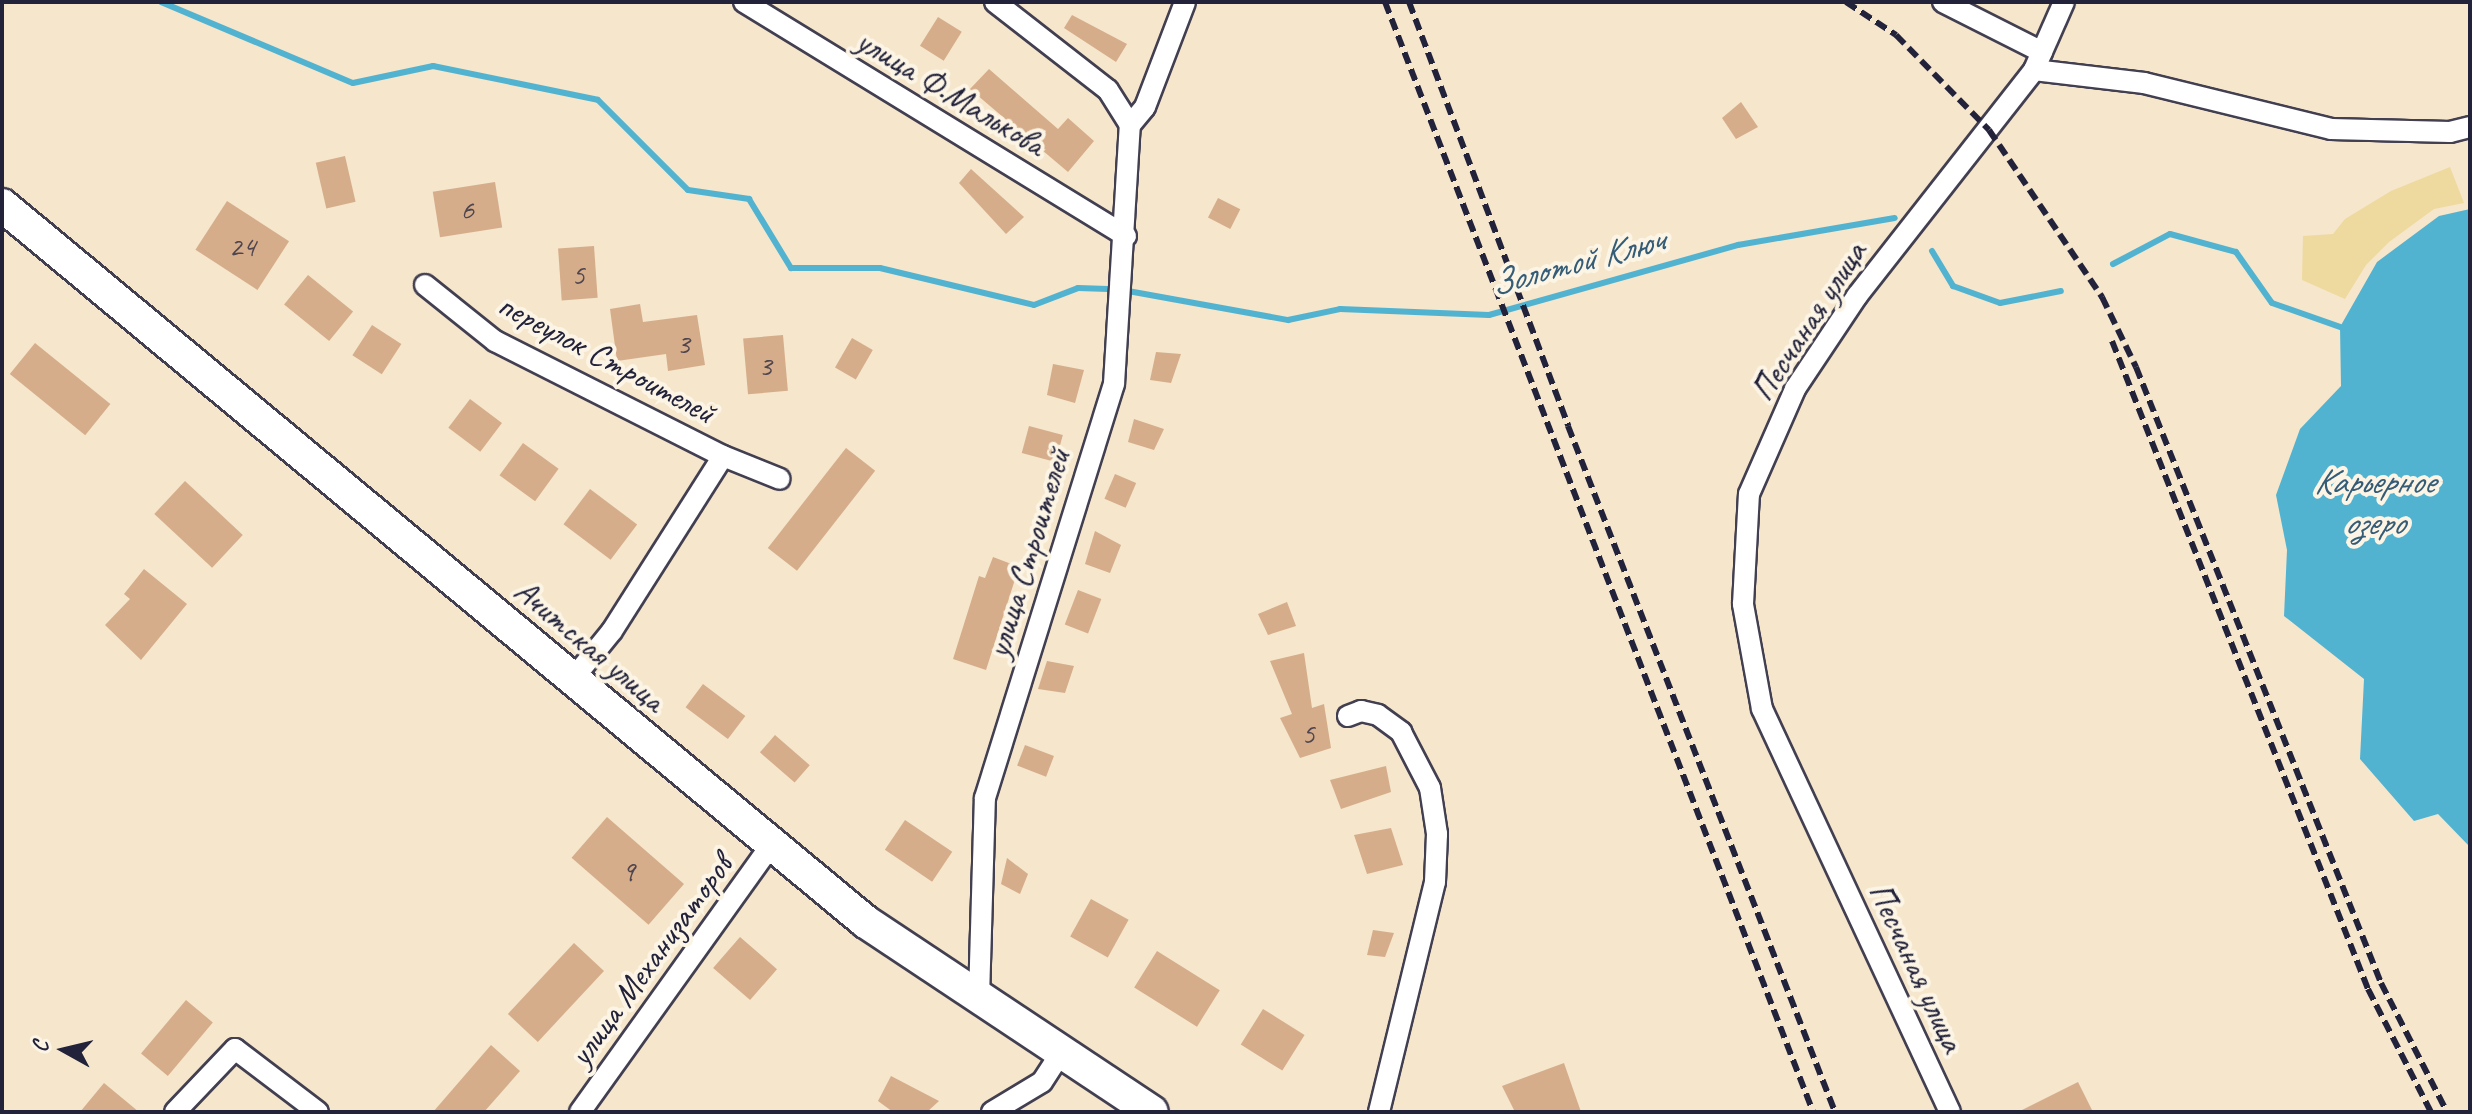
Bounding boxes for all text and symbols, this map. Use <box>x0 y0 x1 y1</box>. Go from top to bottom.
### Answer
street label: улица Ф.Малькова <box>849 20 1053 164</box>
house number: 6 <box>460 191 474 227</box>
water label: Золотой Ключ <box>1485 218 1669 306</box>
house number: 24 <box>229 228 255 264</box>
street label: Песчаная улица <box>1741 233 1875 409</box>
house number: 5 <box>571 256 585 292</box>
street label: переулок Строителей <box>490 283 724 433</box>
house number: 3 <box>676 325 690 361</box>
house number: 3 <box>758 347 772 383</box>
street label: улица Строителей <box>977 445 1079 661</box>
water label: Карьерное озеро <box>2314 459 2434 544</box>
street label: Ачитская улица <box>506 570 674 720</box>
house number: 5 <box>1301 715 1315 751</box>
street label: улица Механизаторов <box>560 847 740 1073</box>
house number: 9 <box>621 853 635 889</box>
street label: Песчаная улица <box>1860 875 1974 1059</box>
north arrow <box>24 1010 104 1090</box>
text: С <box>26 1039 55 1054</box>

